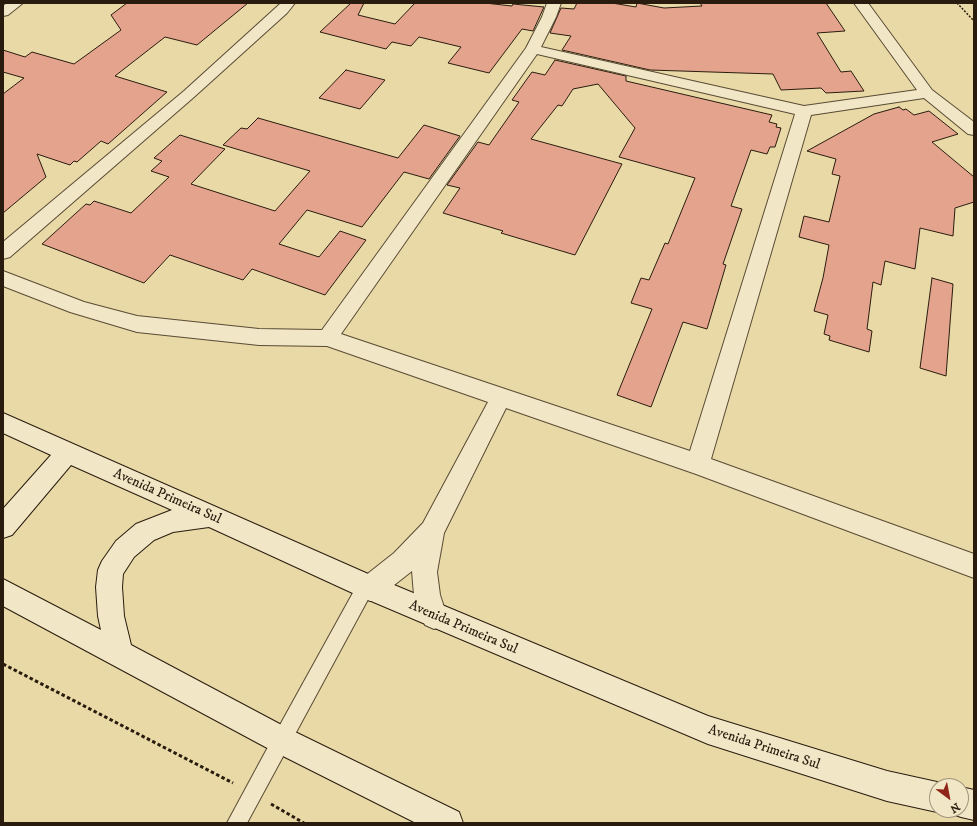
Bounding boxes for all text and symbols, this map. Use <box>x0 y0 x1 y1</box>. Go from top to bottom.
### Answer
street label: Avenida Primeira Sul <box>110 466 224 528</box>
street label: Avenida Primeira Sul <box>406 597 520 659</box>
street label: Avenida Primeira Sul <box>706 722 822 774</box>
north arrow <box>929 778 969 818</box>
text: N <box>947 799 962 816</box>

